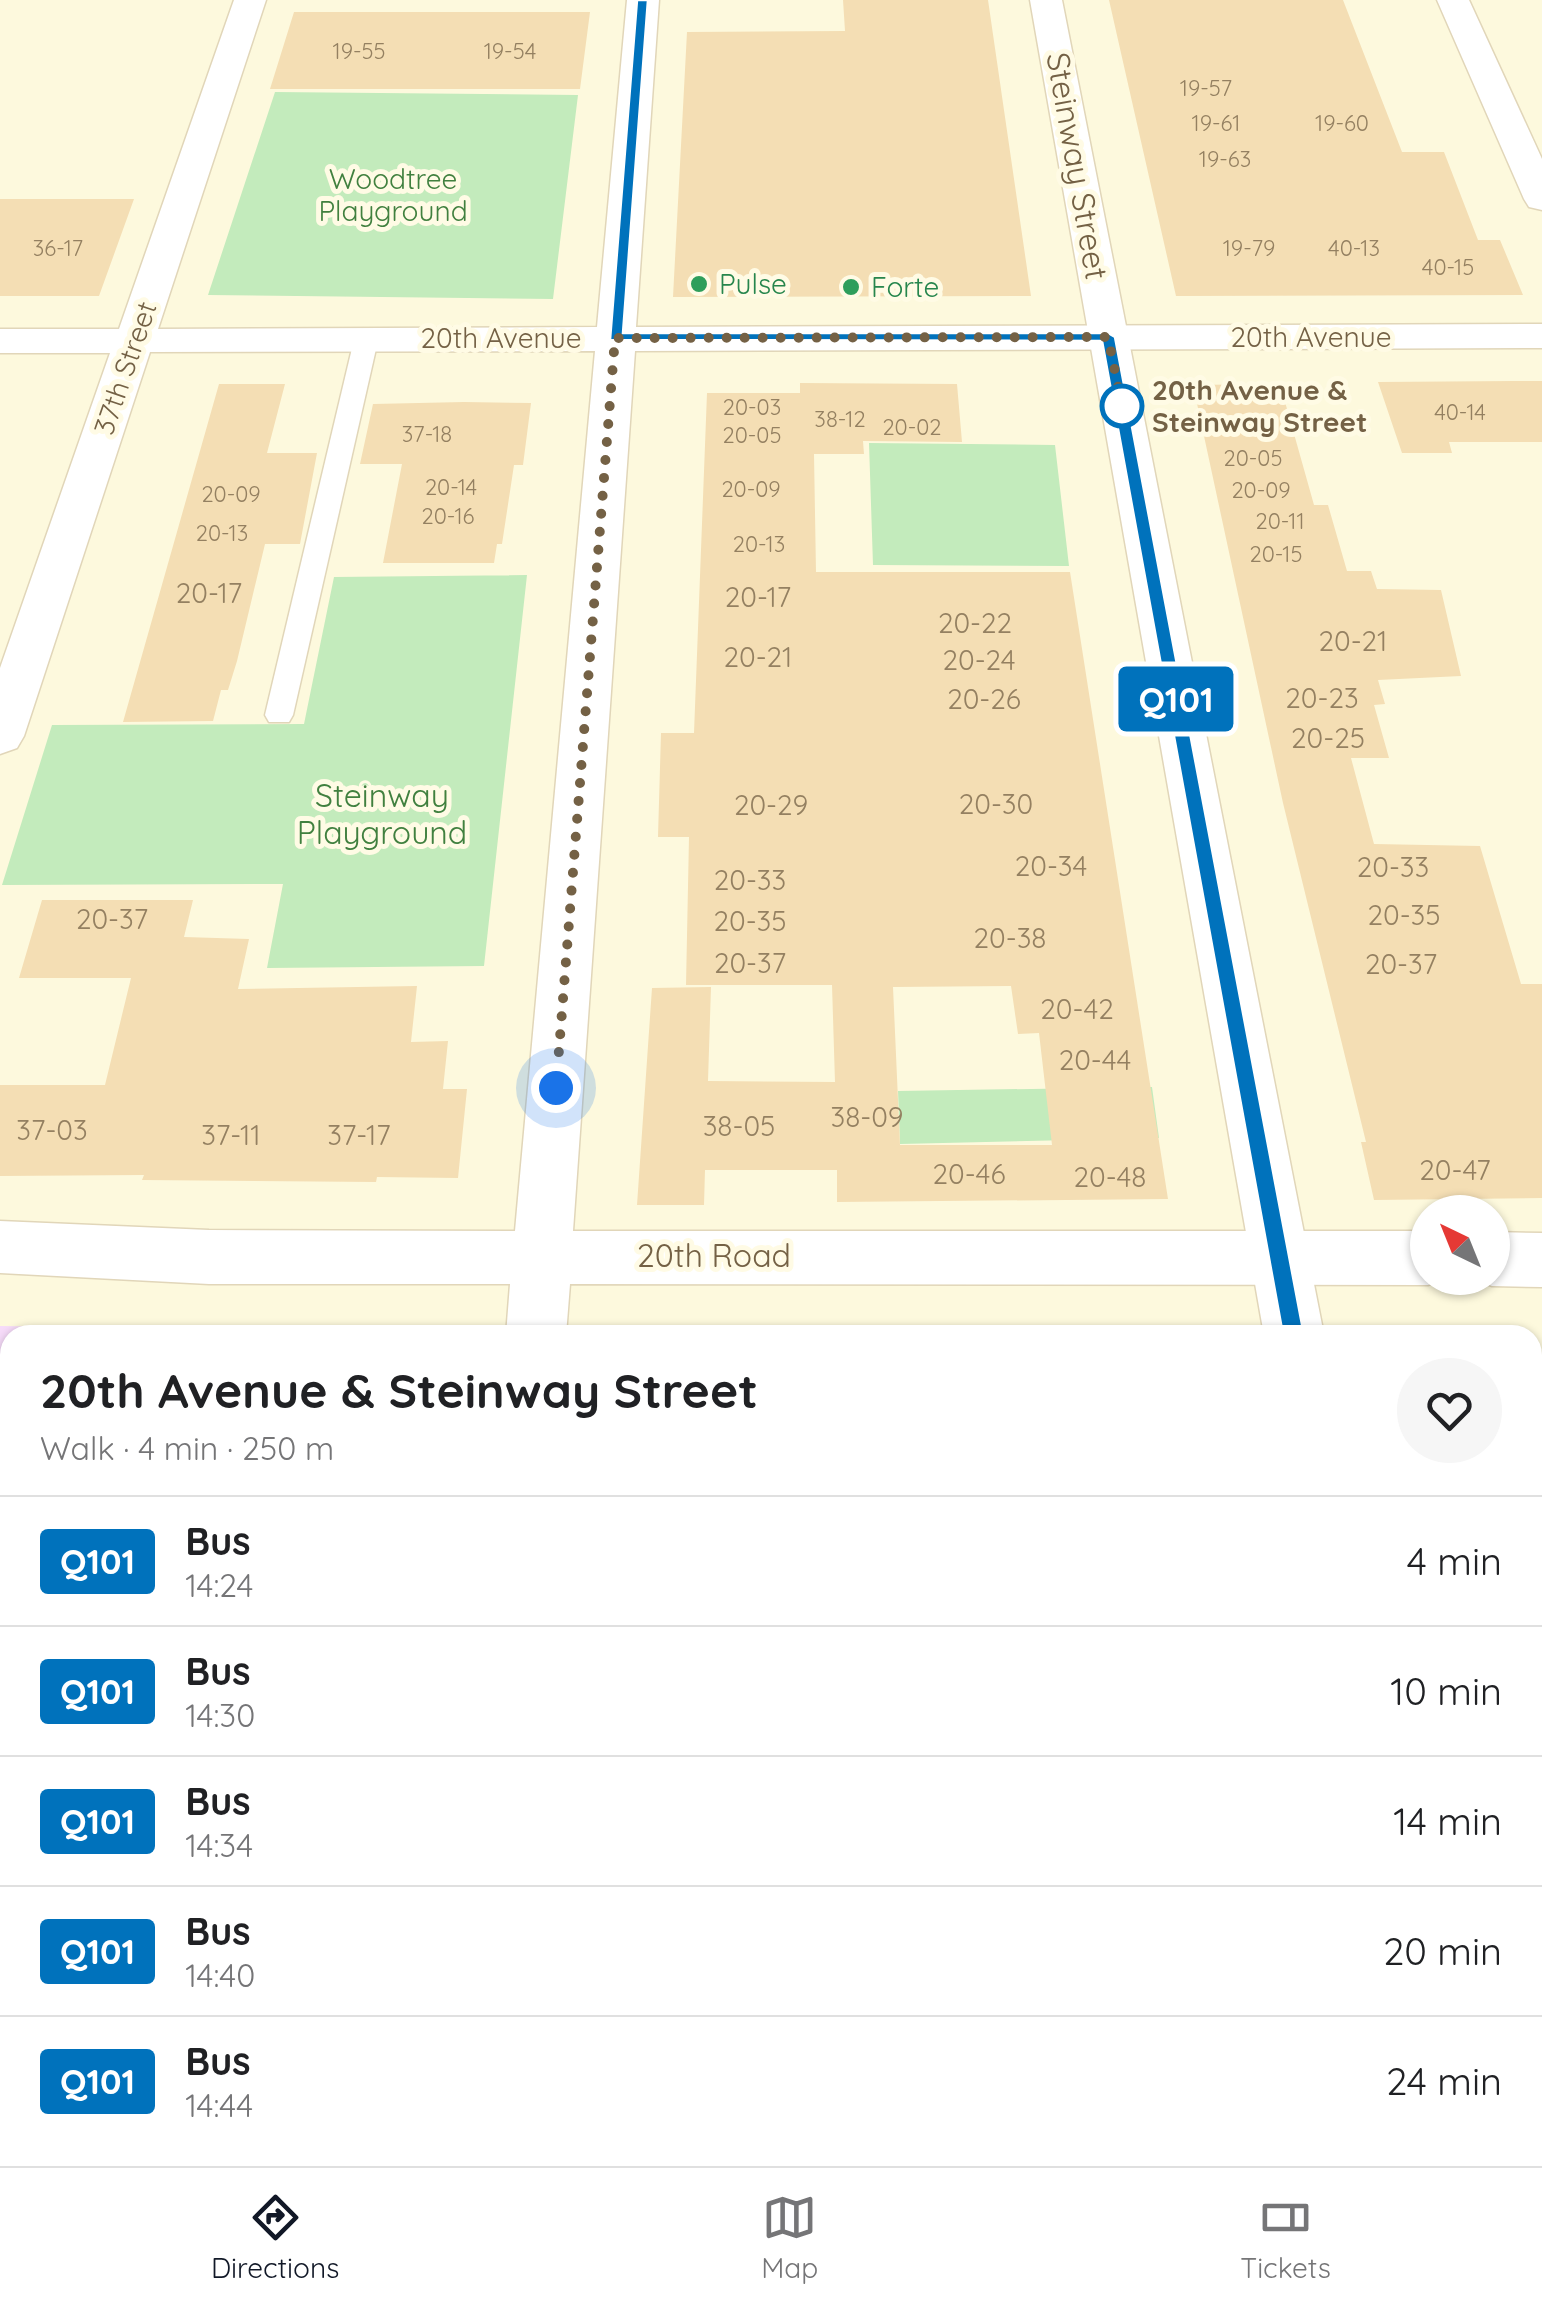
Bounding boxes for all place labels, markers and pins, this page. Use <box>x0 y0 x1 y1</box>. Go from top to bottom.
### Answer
place label: Pulse <box>719 266 787 301</box>
place label: Forte <box>871 269 939 304</box>
marker: Pulse <box>688 273 710 295</box>
marker: Forte <box>840 276 862 298</box>
place label: 20th Avenue & Steinway Street <box>1152 372 1368 439</box>
marker: 20th Avenue & Steinway Street <box>1101 385 1143 427</box>

